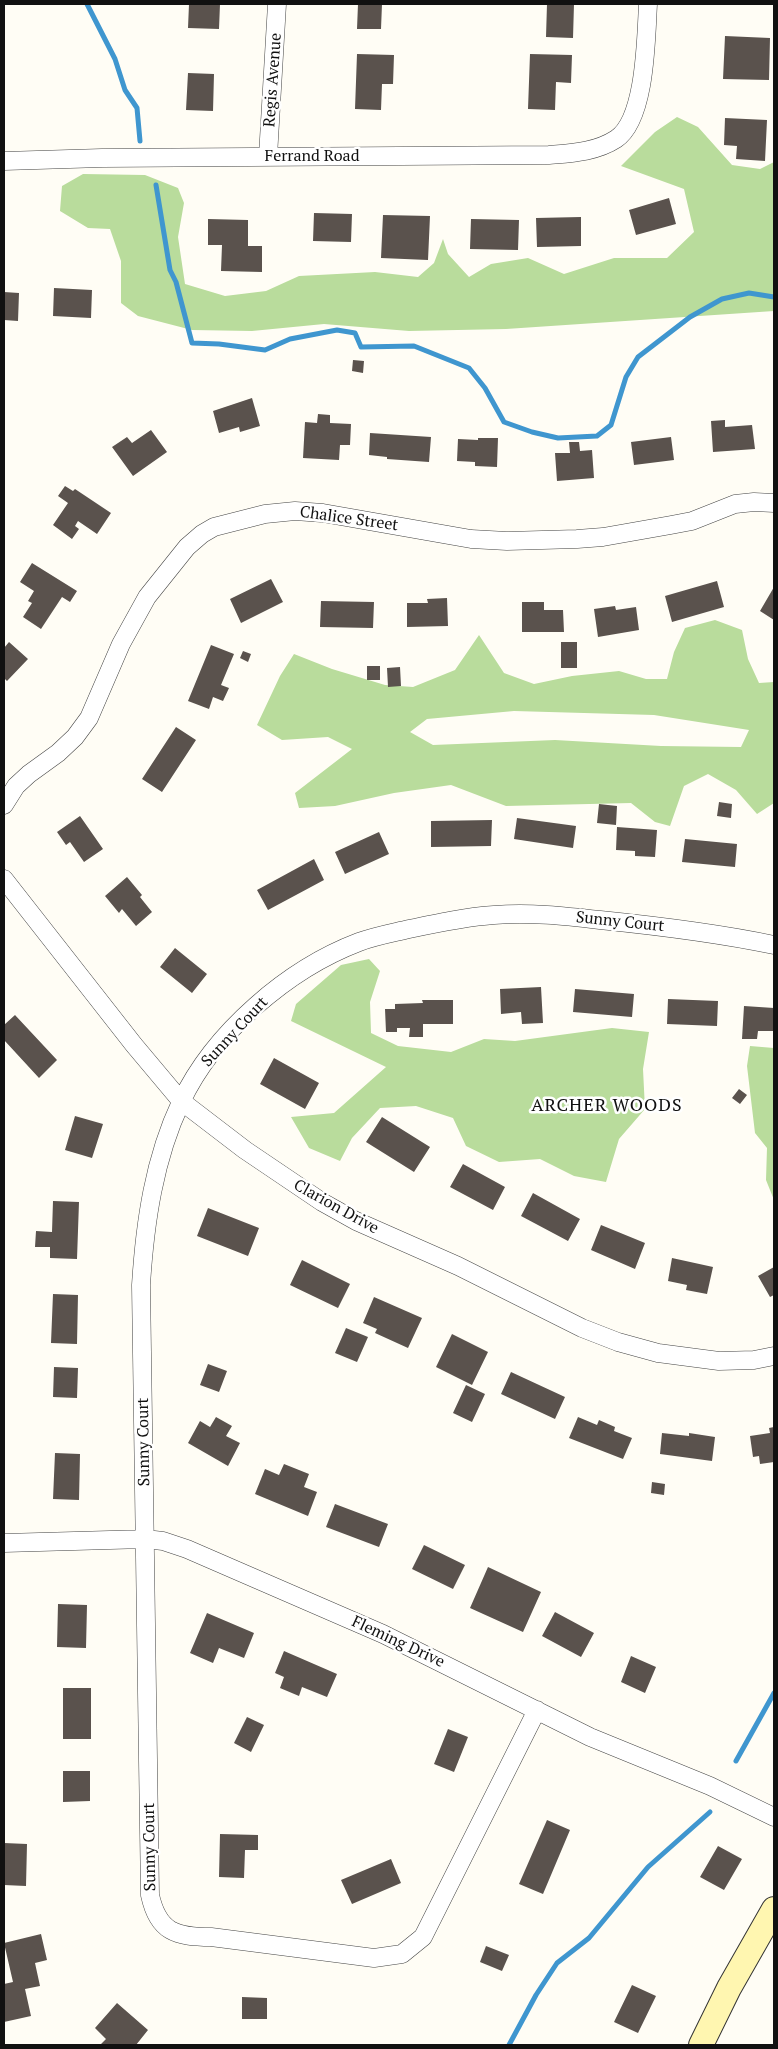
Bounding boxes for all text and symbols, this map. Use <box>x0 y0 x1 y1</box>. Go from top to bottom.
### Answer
street label: Regis Avenue <box>260 32 286 128</box>
street label: Ferrand Road <box>264 146 360 166</box>
street label: Chalice Street <box>299 503 399 535</box>
street label: Sunny Court <box>575 908 665 936</box>
street label: Sunny Court <box>198 993 272 1071</box>
district label: ARCHER WOODS <box>530 1095 684 1117</box>
street label: Clarion Drive <box>290 1176 382 1238</box>
street label: Sunny Court <box>134 1397 154 1487</box>
street label: Fleming Drive <box>349 1612 447 1672</box>
street label: Sunny Court <box>140 1802 160 1892</box>

